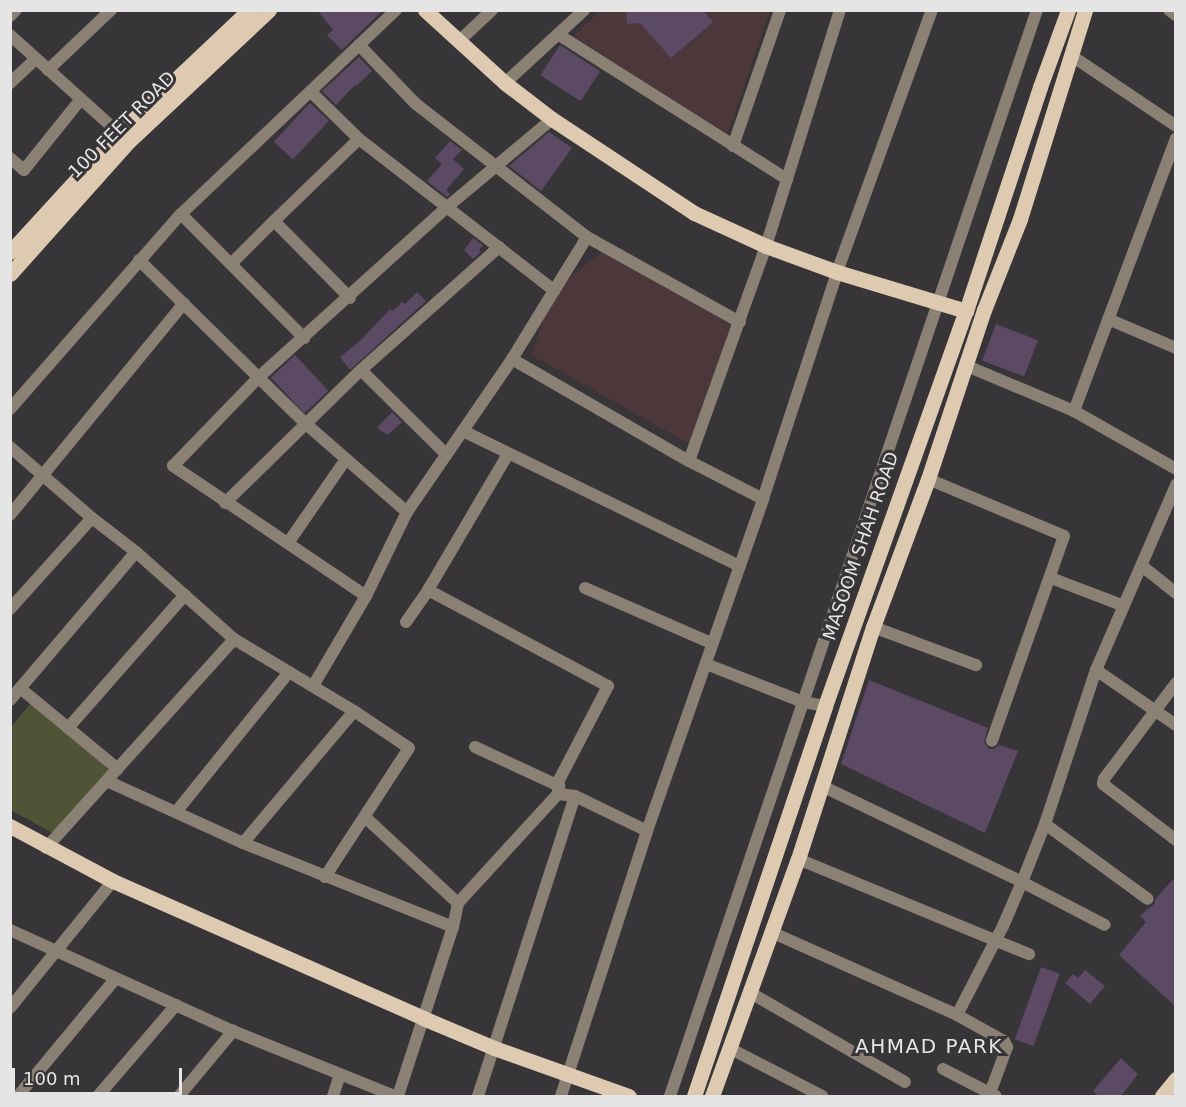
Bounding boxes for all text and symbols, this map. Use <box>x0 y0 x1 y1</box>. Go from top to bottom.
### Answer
street label: 100 FEET ROAD <box>64 67 180 183</box>
street label: MASOOM SHAH ROAD <box>819 449 903 643</box>
district label: AHMAD PARK <box>855 1034 1003 1058</box>
scale bar <box>15 1056 184 1094</box>
text: 100 m <box>23 1068 81 1089</box>

